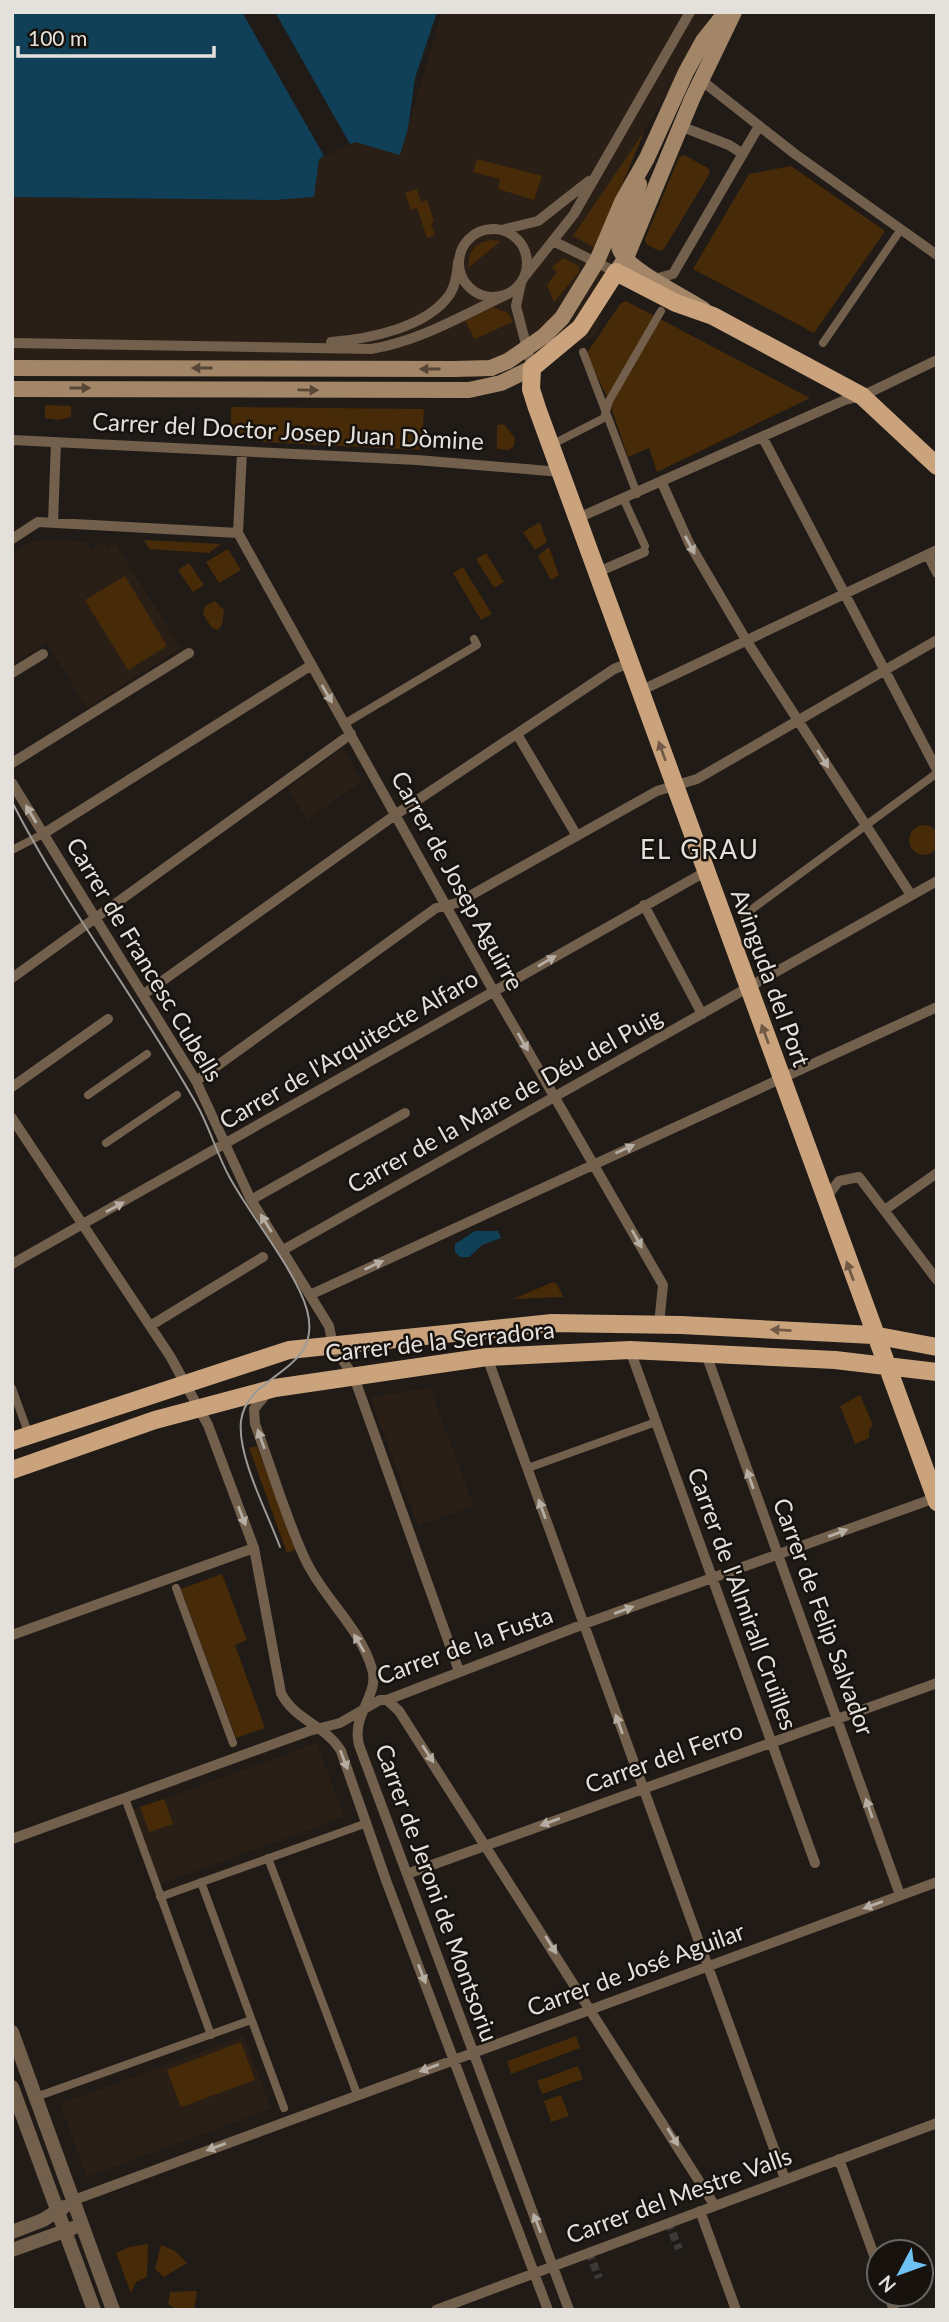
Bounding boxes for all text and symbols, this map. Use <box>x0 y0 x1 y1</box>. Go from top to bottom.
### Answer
scale bar <box>18 14 214 58</box>
text: 100 m <box>28 25 87 50</box>
one-way arrow <box>191 362 213 374</box>
one-way arrow <box>419 363 441 375</box>
one-way arrow <box>70 382 92 394</box>
one-way arrow <box>297 384 319 396</box>
street label: Carrer del Doctor Josep Juan Dòmine <box>92 406 485 455</box>
one-way arrow <box>685 535 696 555</box>
one-way arrow <box>321 685 333 704</box>
one-way arrow <box>656 741 667 762</box>
one-way arrow <box>817 749 830 768</box>
street label: Carrer de Josep Aguirre <box>386 766 531 995</box>
one-way arrow <box>24 804 37 823</box>
street label: Carrer de Francesc Cubells <box>61 832 230 1087</box>
district label: EL GRAU <box>640 833 760 865</box>
street label: Avinguda del Port <box>726 885 817 1071</box>
one-way arrow <box>537 955 556 967</box>
street label: Carrer de l'Arquitecte Alfaro <box>214 963 483 1135</box>
street label: Carrer de la Mare de Déu del Puig <box>342 1001 667 1198</box>
one-way arrow <box>759 1023 770 1044</box>
one-way arrow <box>517 1032 529 1051</box>
one-way arrow <box>615 1143 635 1155</box>
one-way arrow <box>105 1201 124 1213</box>
one-way arrow <box>259 1213 272 1232</box>
one-way arrow <box>631 1229 643 1248</box>
one-way arrow <box>364 1260 384 1271</box>
one-way arrow <box>844 1261 855 1282</box>
street label: Carrer de la Serradora <box>324 1314 556 1367</box>
one-way arrow <box>770 1324 792 1335</box>
one-way arrow <box>255 1429 266 1450</box>
street label: Carrer de l'Almirall Cruïlles <box>682 1463 804 1734</box>
one-way arrow <box>744 1468 755 1489</box>
street label: Carrer de Felip Salvador <box>768 1494 881 1740</box>
one-way arrow <box>537 1499 548 1520</box>
one-way arrow <box>237 1506 248 1527</box>
one-way arrow <box>827 1527 848 1538</box>
street label: Carrer de la Fusta <box>373 1599 556 1690</box>
one-way arrow <box>613 1604 634 1615</box>
one-way arrow <box>353 1633 366 1652</box>
one-way arrow <box>613 1713 624 1734</box>
street label: Carrer del Ferro <box>581 1715 746 1799</box>
street label: Carrer de Jeroni de Montsoriu <box>370 1740 505 2045</box>
one-way arrow <box>421 1745 435 1763</box>
one-way arrow <box>338 1749 349 1770</box>
one-way arrow <box>863 1797 874 1818</box>
one-way arrow <box>539 1817 560 1828</box>
one-way arrow <box>862 1900 883 1911</box>
street label: Carrer de José Aguilar <box>523 1916 749 2021</box>
one-way arrow <box>544 1936 558 1954</box>
one-way arrow <box>416 1963 427 1984</box>
one-way arrow <box>419 2063 440 2074</box>
one-way arrow <box>666 2128 679 2147</box>
street label: Carrer del Mestre Valls <box>562 2140 795 2249</box>
one-way arrow <box>205 2142 226 2153</box>
one-way arrow <box>531 2212 542 2233</box>
north arrow <box>865 2238 935 2308</box>
text: N <box>873 2271 900 2298</box>

